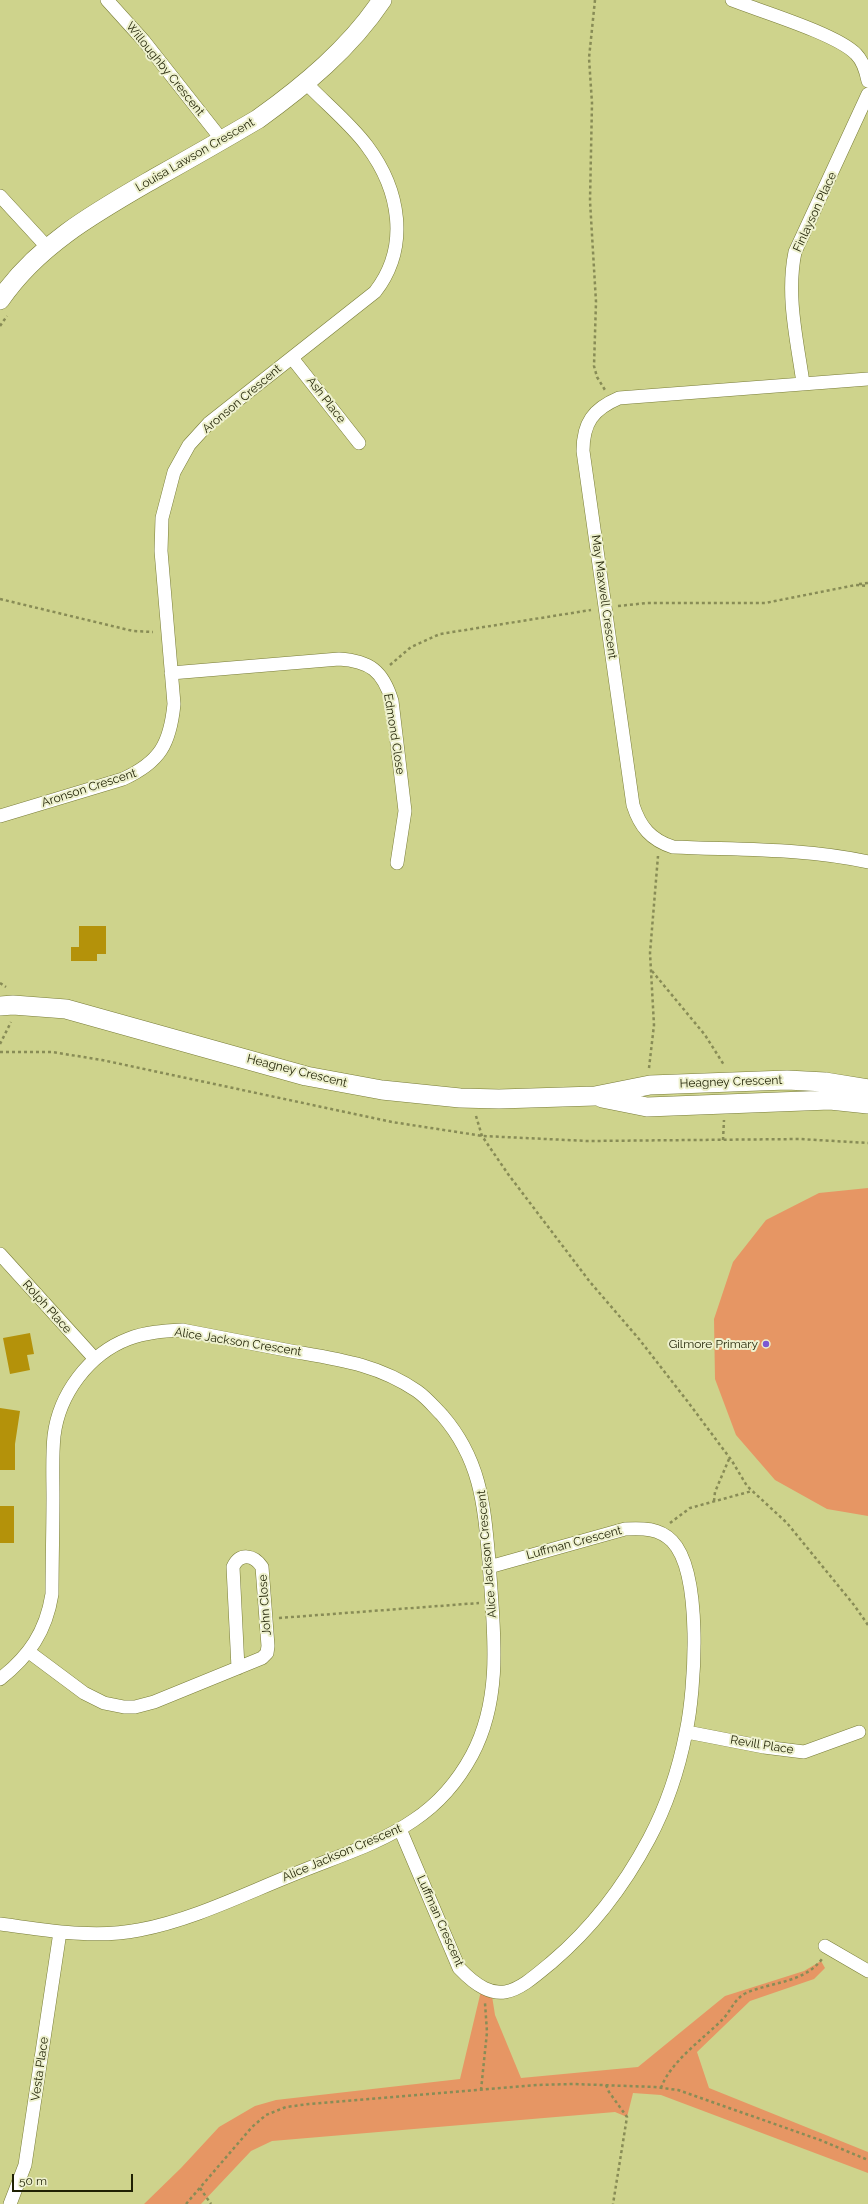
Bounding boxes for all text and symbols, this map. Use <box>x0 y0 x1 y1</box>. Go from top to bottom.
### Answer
street label: Willoughby Crescent <box>123 19 207 119</box>
street label: Louisa Lawson Crescent <box>133 115 257 195</box>
street label: Finlayson Place <box>790 170 840 254</box>
street label: Aronson Crescent <box>199 362 285 436</box>
street label: Ash Place <box>303 374 349 426</box>
street label: May Maxwell Crescent <box>588 534 620 660</box>
street label: Edmond Close <box>380 692 408 776</box>
street label: Aronson Crescent <box>40 766 138 810</box>
street label: Heagney Crescent <box>245 1052 349 1090</box>
street label: Heagney Crescent <box>679 1073 783 1091</box>
street label: Rolph Place <box>19 1278 75 1336</box>
street label: Alice Jackson Crescent <box>173 1325 303 1359</box>
place label: Gilmore Primary <box>669 1337 758 1351</box>
marker: Gilmore Primary <box>761 1339 771 1349</box>
street label: Alice Jackson Crescent <box>474 1489 500 1619</box>
street label: Luffman Crescent <box>525 1523 623 1563</box>
street label: John Close <box>256 1574 274 1636</box>
street label: Revill Place <box>729 1733 795 1757</box>
street label: Alice Jackson Crescent <box>280 1821 404 1885</box>
street label: Luffman Crescent <box>413 1873 467 1969</box>
street label: Vesta Place <box>28 2036 52 2102</box>
scale bar <box>14 2166 135 2192</box>
text: 50 m <box>19 2174 47 2188</box>

